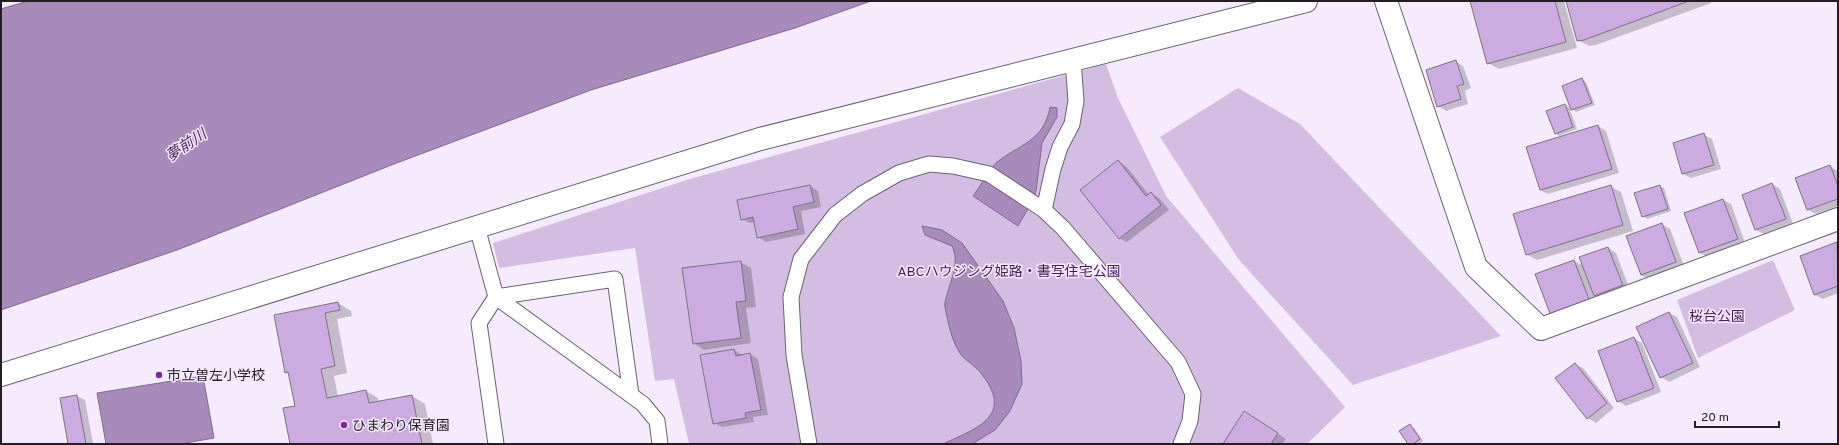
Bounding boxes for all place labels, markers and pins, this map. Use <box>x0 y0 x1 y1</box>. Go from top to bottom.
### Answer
place label: 市立曽左小学校 <box>167 368 265 385</box>
marker: 市立曽左小学校 <box>154 370 164 380</box>
place label: ひまわり保育園 <box>352 418 450 435</box>
marker: ひまわり保育園 <box>339 420 349 430</box>

